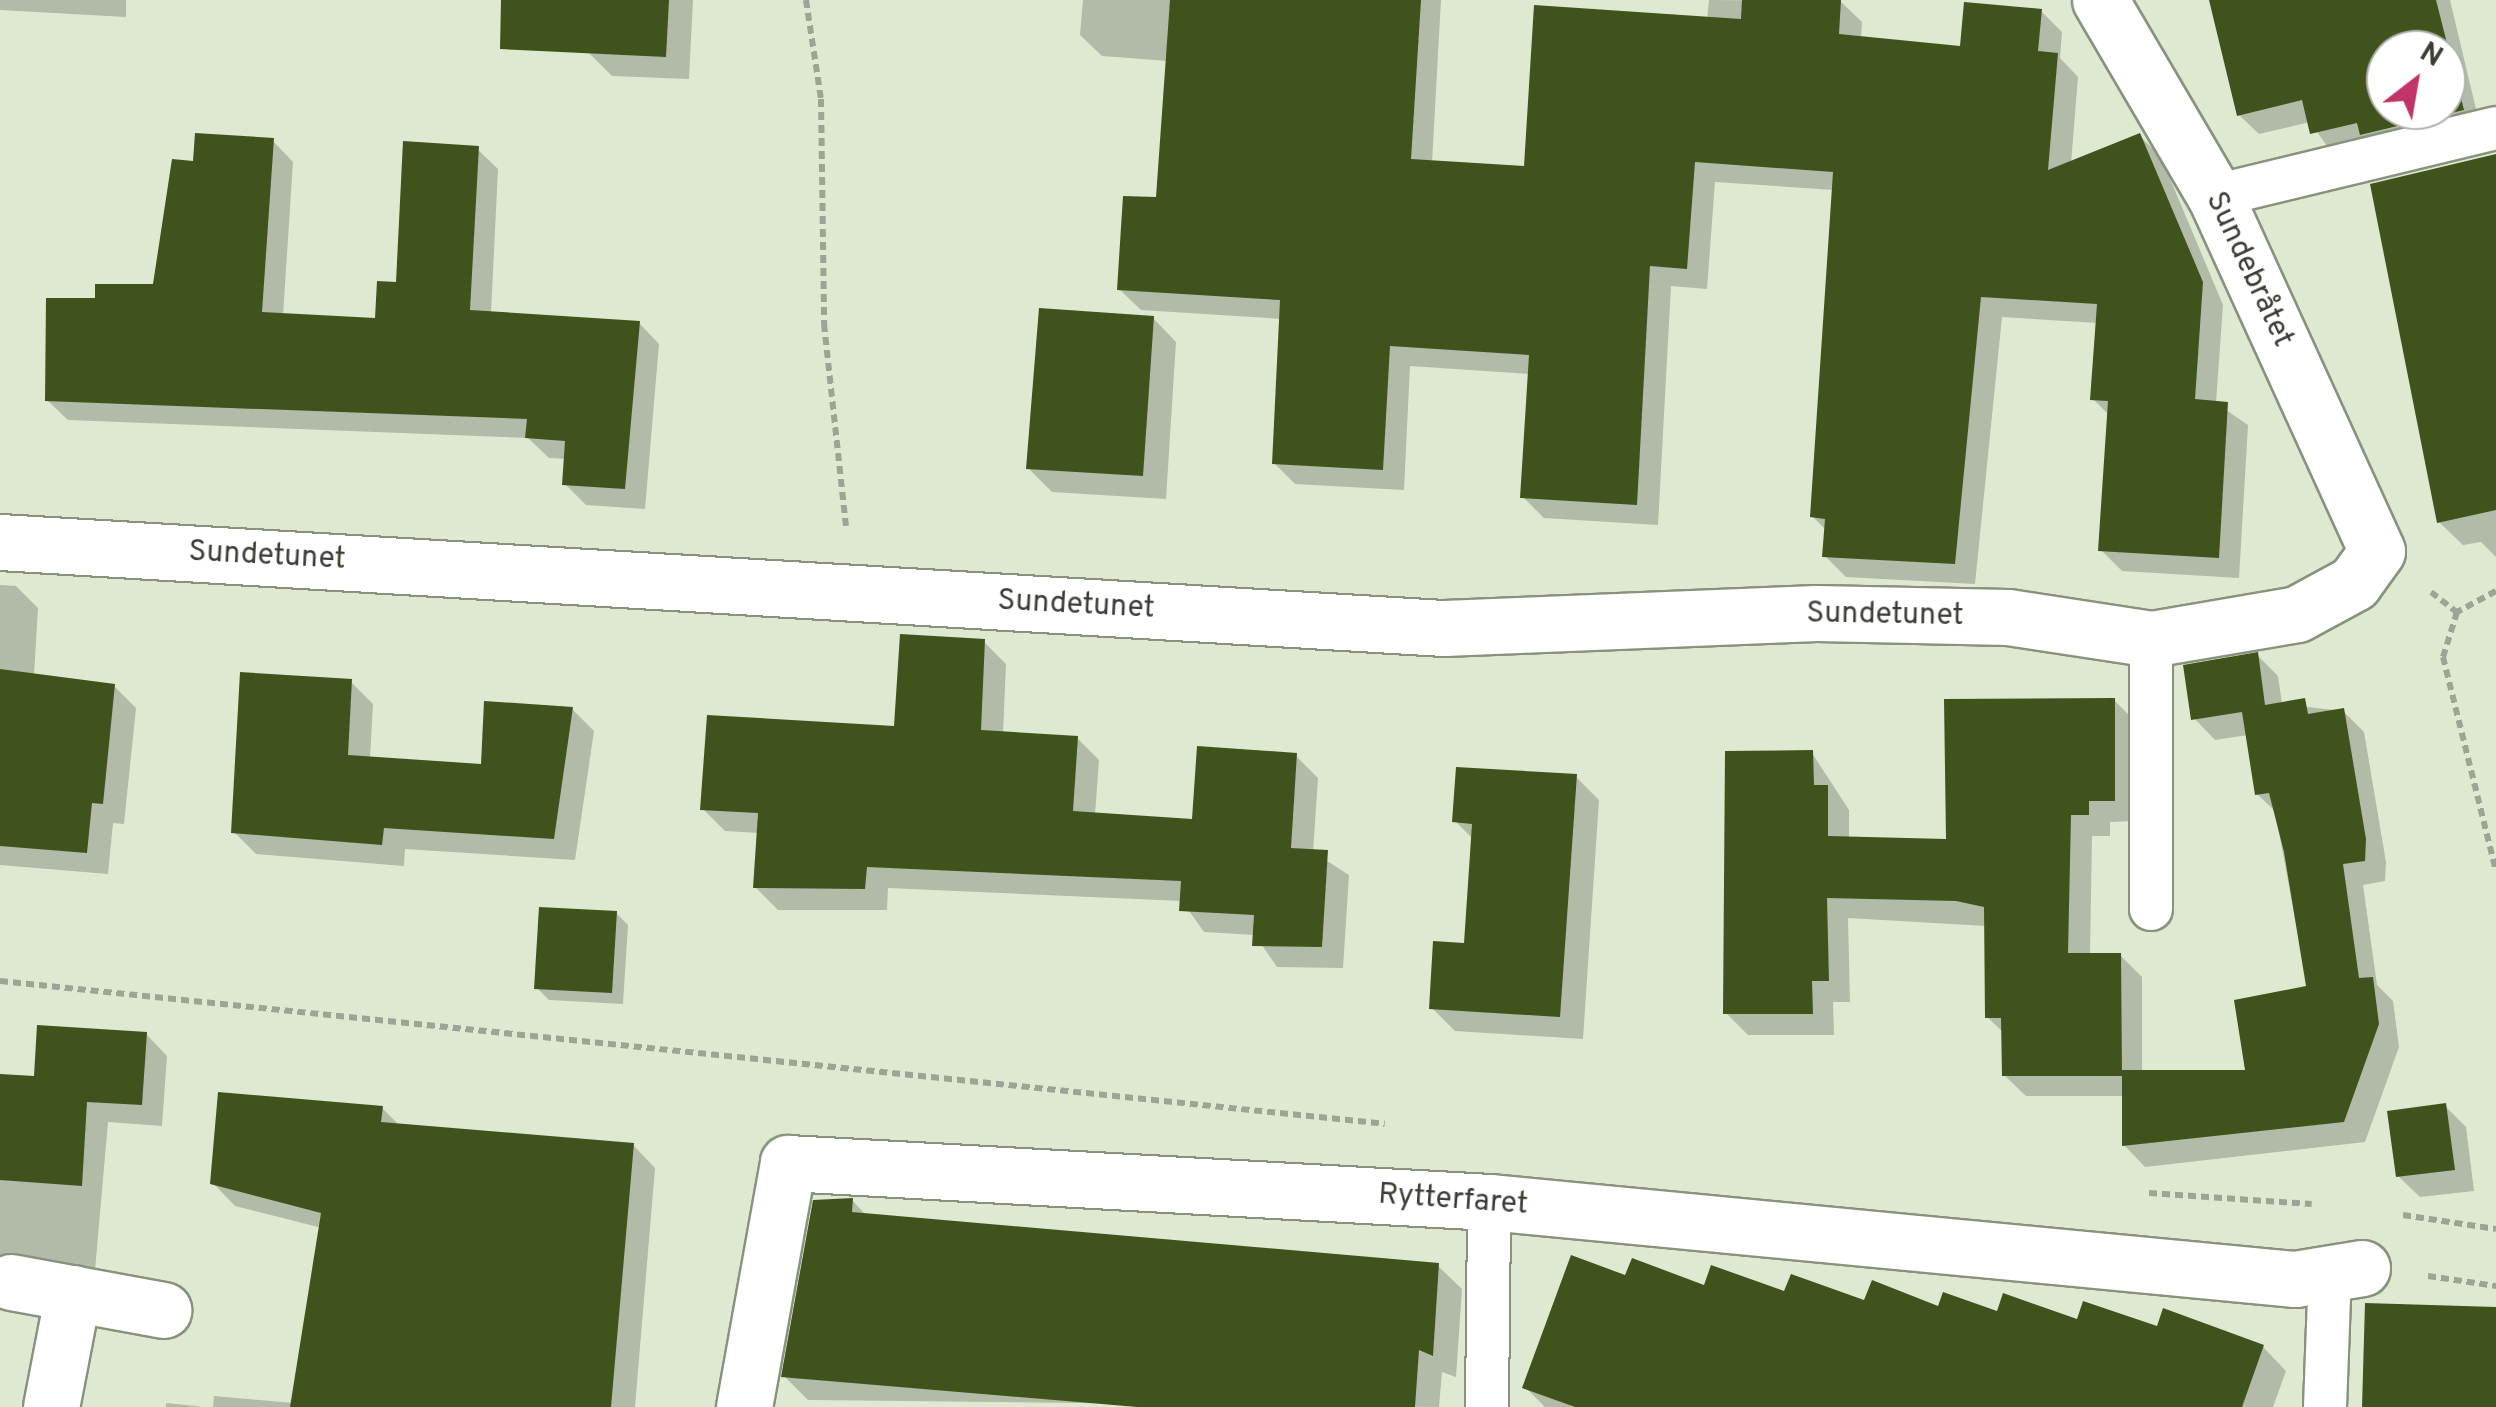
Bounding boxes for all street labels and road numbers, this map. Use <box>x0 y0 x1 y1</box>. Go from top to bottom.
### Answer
street label: Sundebråtet <box>2196 187 2300 353</box>
street label: Sundetunet <box>188 535 346 579</box>
street label: Sundetunet <box>997 584 1155 628</box>
street label: Sundetunet <box>1806 597 1964 635</box>
street label: Rytterfaret <box>1377 1178 1529 1224</box>

